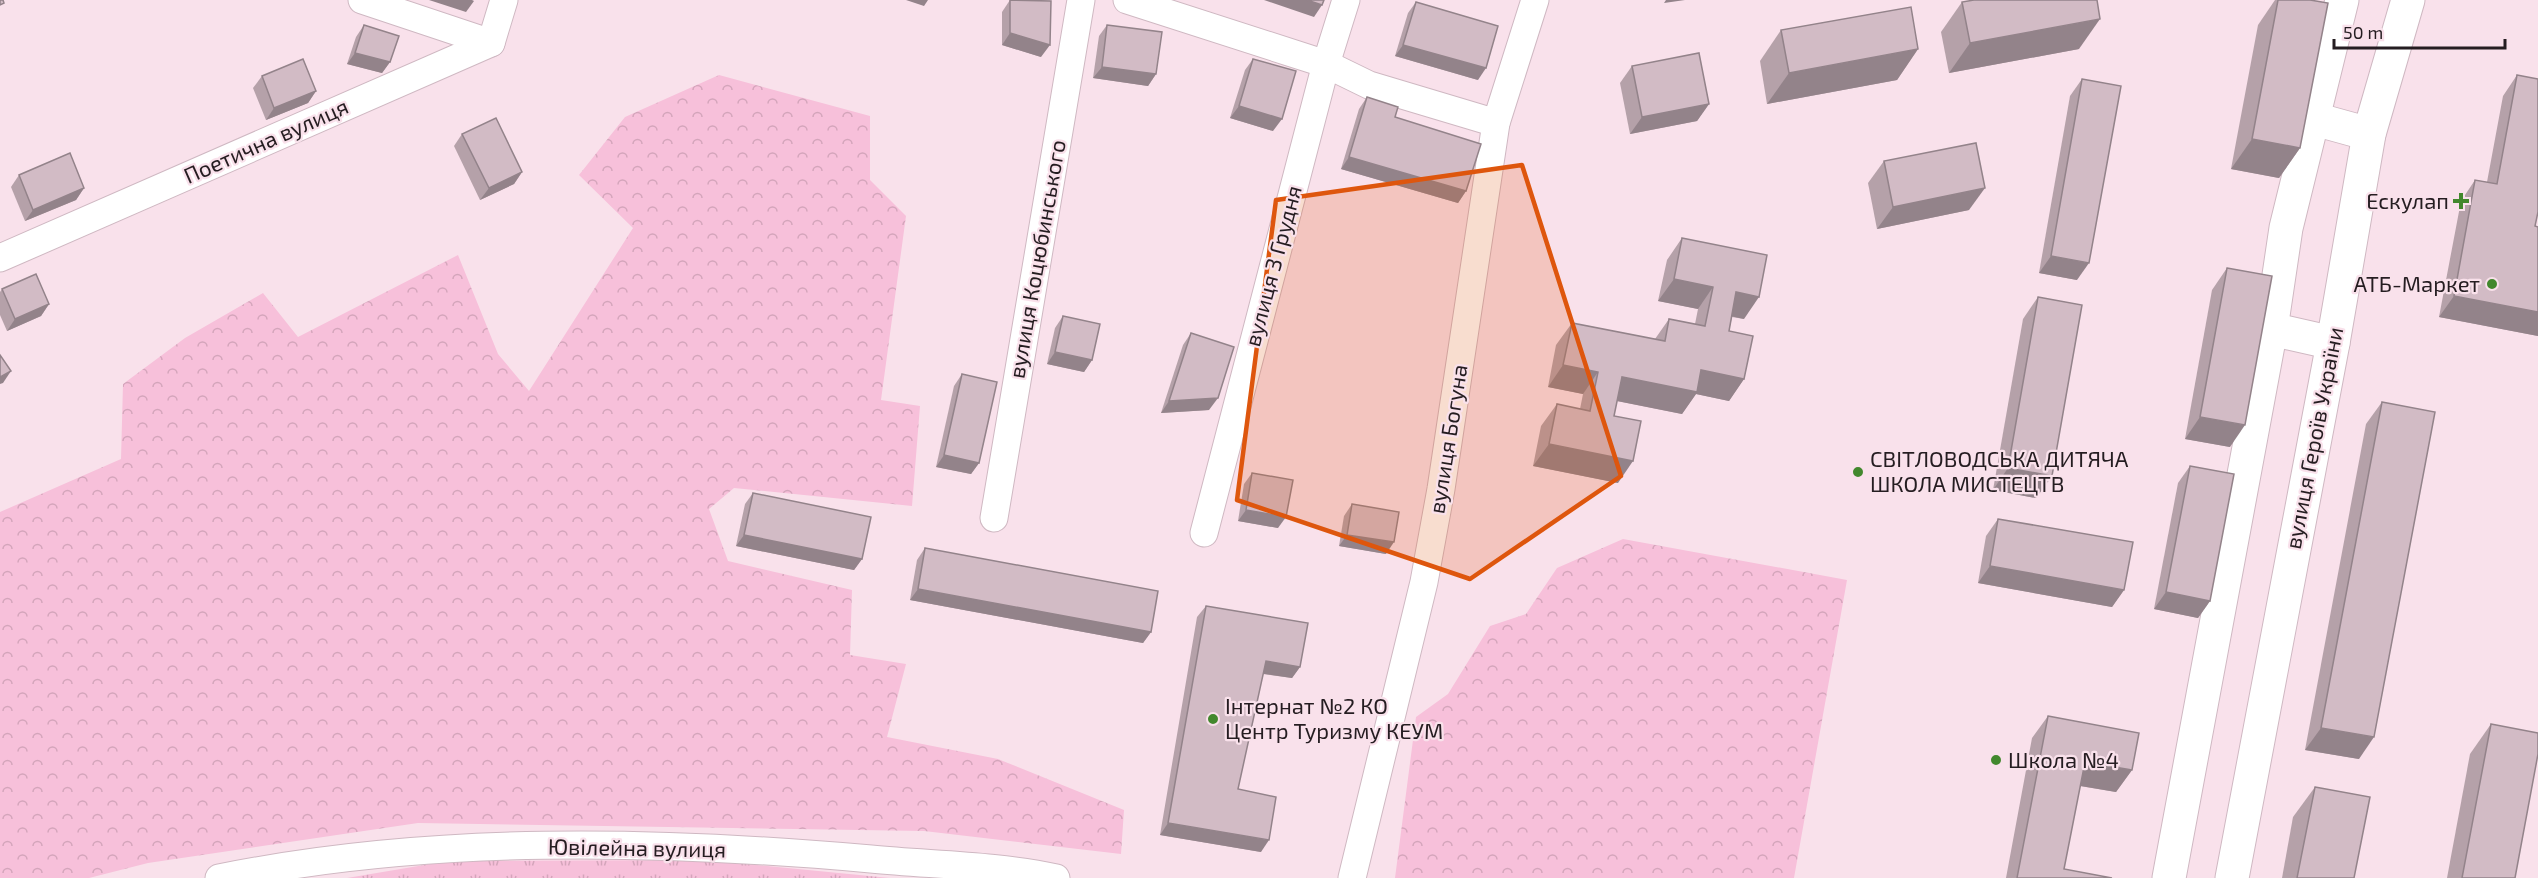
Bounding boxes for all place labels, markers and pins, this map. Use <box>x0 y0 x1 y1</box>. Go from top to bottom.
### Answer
place label: Ескулап <box>2366 187 2449 214</box>
marker: Ескулап <box>2454 194 2468 208</box>
place label: АТБ-Маркет <box>2354 270 2480 296</box>
marker: АТБ-Маркет <box>2485 277 2499 291</box>
place label: СВІТЛОВОДСЬКА ДИТЯЧА ШКОЛА МИСТЕЦТВ <box>1870 445 2129 496</box>
marker: СВІТЛОВОДСЬКА ДИТЯЧА ШКОЛА МИСТЕЦТВ <box>1851 465 1865 479</box>
place label: Інтернат №2 КО Центр Туризму КЕУМ <box>1225 692 1443 744</box>
marker: Інтернат №2 КО Центр Туризму КЕУМ <box>1206 712 1220 726</box>
place label: Школа №4 <box>2008 746 2119 772</box>
marker: Школа №4 <box>1989 753 2003 767</box>

